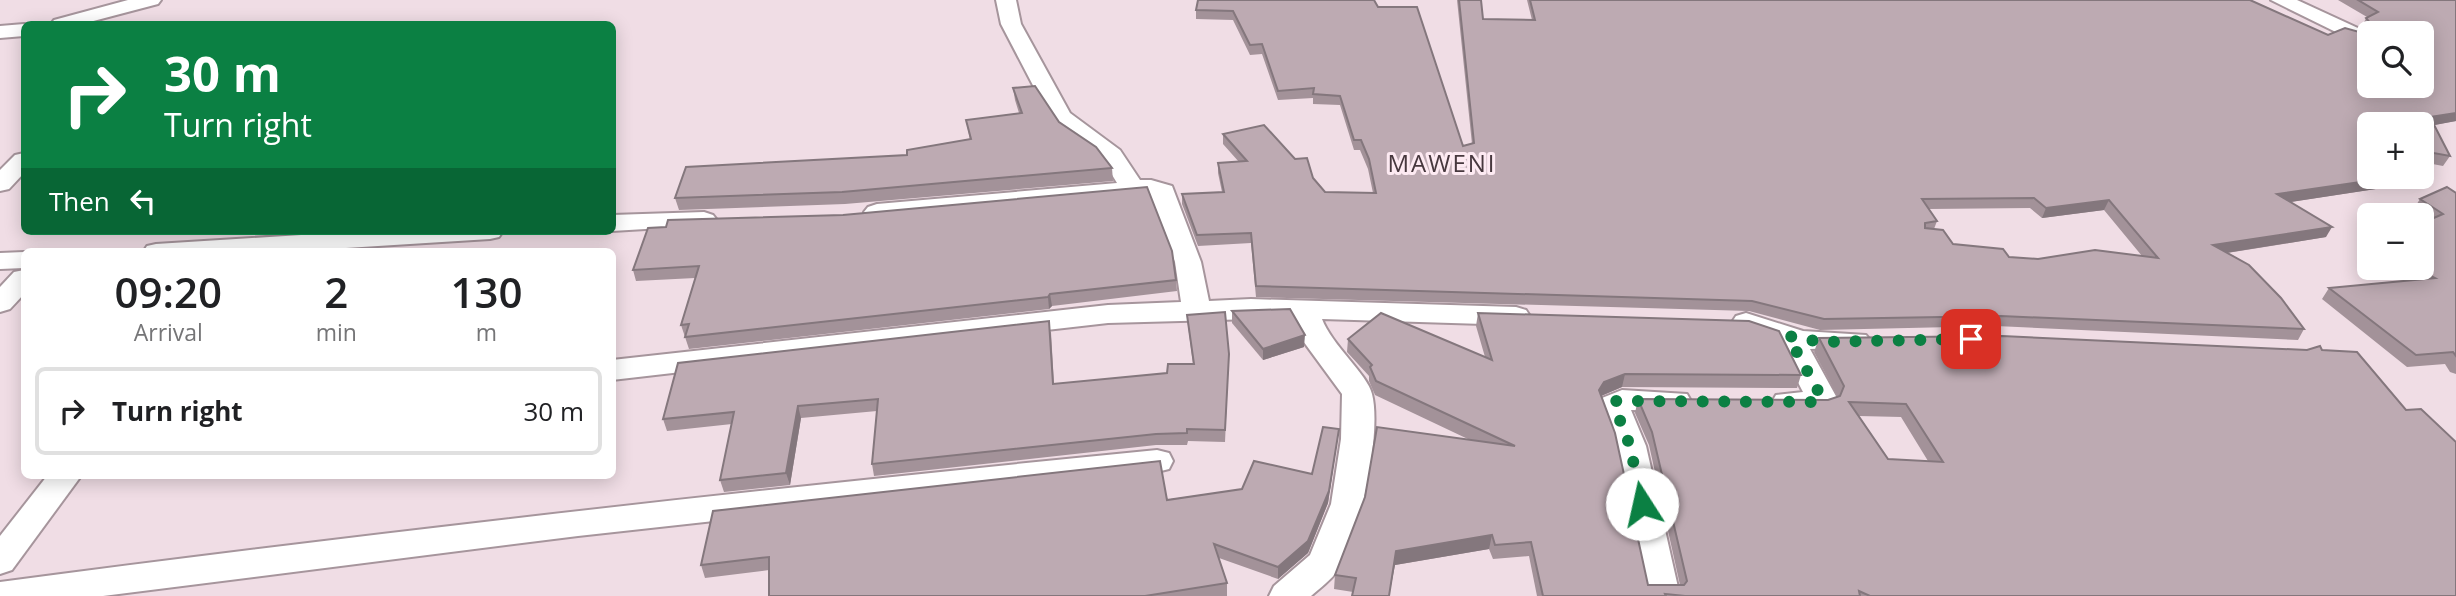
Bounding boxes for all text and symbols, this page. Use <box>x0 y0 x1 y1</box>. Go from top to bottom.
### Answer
map controls <box>2357 21 2434 280</box>
button: search <box>2357 21 2434 98</box>
text: 30 m <box>164 40 281 106</box>
icon: right <box>49 49 140 140</box>
text: Turn right <box>164 103 312 146</box>
button: + <box>2357 112 2434 189</box>
district label: MAWENI <box>1387 146 1497 179</box>
icon: left <box>124 182 162 220</box>
text: Then <box>49 183 110 219</box>
button: − <box>2357 203 2434 280</box>
text: 09:20 <box>115 263 222 320</box>
text: 2 <box>324 263 348 320</box>
text: 130 <box>450 263 522 320</box>
pin <box>1941 309 2001 369</box>
text: Arrival <box>134 316 203 348</box>
text: min <box>316 316 357 348</box>
text: m <box>476 316 497 348</box>
icon: arrive <box>1952 320 1990 358</box>
icon: right <box>53 392 91 430</box>
text: Turn right <box>112 393 243 429</box>
text: 30 m <box>523 393 584 429</box>
position arrow <box>1605 467 1679 541</box>

